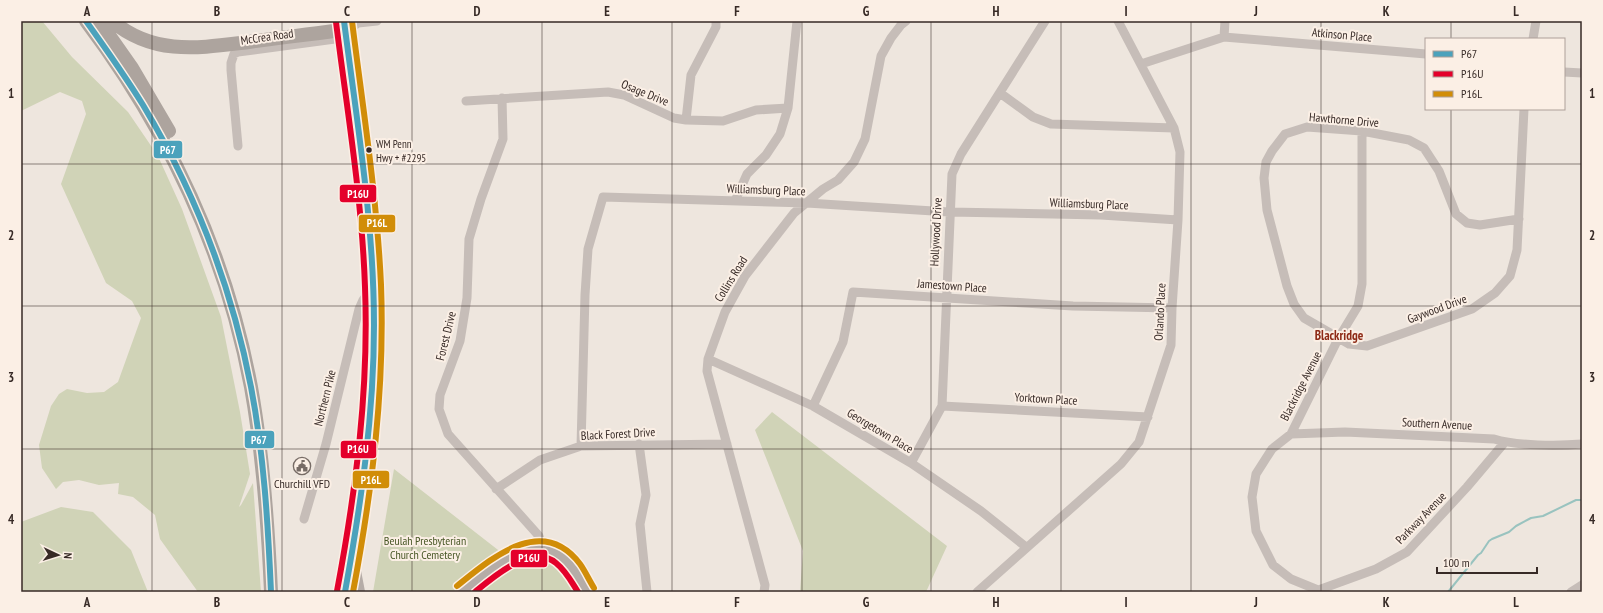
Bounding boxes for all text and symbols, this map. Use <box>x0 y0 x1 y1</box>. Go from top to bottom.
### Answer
text: A <box>83 3 91 20</box>
text: B <box>214 3 220 20</box>
text: C <box>344 3 350 20</box>
text: D <box>474 3 481 20</box>
text: E <box>604 3 610 20</box>
text: F <box>734 3 740 20</box>
text: G <box>863 3 870 20</box>
text: H <box>993 3 1000 20</box>
text: I <box>1124 3 1128 20</box>
text: J <box>1253 3 1258 20</box>
text: K <box>1383 3 1390 20</box>
text: L <box>1513 3 1519 20</box>
street label: Atkinson Place <box>1311 24 1373 45</box>
street label: McCrea Road <box>239 25 294 48</box>
legend <box>1425 38 1565 110</box>
text: P67 <box>1461 46 1477 61</box>
text: P16U <box>1461 66 1483 81</box>
street label: Osage Drive <box>619 76 671 109</box>
text: 1 <box>8 85 14 102</box>
text: 1 <box>1589 85 1595 102</box>
text: P16L <box>1461 86 1482 101</box>
street label: Hawthorne Drive <box>1309 109 1380 130</box>
place label: WM Penn Hwy + #2295 <box>376 137 426 165</box>
line badge: P67 <box>153 140 183 159</box>
text: P67 <box>160 143 176 157</box>
marker: WM Penn Hwy + #2295 <box>364 145 374 155</box>
street label: Williamsburg Place <box>726 181 806 198</box>
line badge: P16U <box>339 184 377 203</box>
text: P16U <box>347 187 369 201</box>
street label: Williamsburg Place <box>1049 195 1129 212</box>
street label: Hollywood Drive <box>926 197 945 267</box>
line badge: P16L <box>358 214 396 233</box>
text: P16L <box>367 216 388 230</box>
text: 2 <box>8 227 14 244</box>
text: 2 <box>1589 227 1595 244</box>
street label: Collins Road <box>711 253 750 304</box>
street label: Jamestown Place <box>916 276 987 295</box>
street label: Orlando Place <box>1151 283 1169 341</box>
street label: Gaywood Drive <box>1405 291 1469 326</box>
street label: Forest Drive <box>432 310 459 362</box>
district label: Blackridge <box>1315 327 1364 344</box>
street label: Blackridge Avenue <box>1277 348 1324 423</box>
street label: Northern Pike <box>310 368 339 428</box>
text: 3 <box>8 369 14 386</box>
text: 3 <box>1589 369 1595 386</box>
street label: Yorktown Place <box>1014 389 1078 408</box>
street label: Georgetown Place <box>844 405 916 456</box>
street label: Southern Avenue <box>1402 414 1473 433</box>
street label: Black Forest Drive <box>580 424 656 443</box>
line badge: P67 <box>244 430 275 449</box>
text: P67 <box>251 433 267 447</box>
line badge: P16U <box>340 440 377 459</box>
text: P16U <box>347 442 369 456</box>
public building icon: Churchill VFD <box>292 456 312 476</box>
line badge: P16L <box>352 470 390 489</box>
text: P16L <box>361 473 382 487</box>
place label: Churchill VFD <box>274 476 330 491</box>
street label: Parkway Avenue <box>1392 489 1449 547</box>
text: 4 <box>8 511 15 528</box>
text: 4 <box>1589 511 1596 528</box>
park label: Beulah Presbyterian Church Cemetery <box>384 533 466 562</box>
north arrow <box>38 535 78 575</box>
line badge: P16U <box>510 549 548 568</box>
scale bar <box>1437 549 1537 575</box>
text: P16U <box>518 551 540 565</box>
text: N <box>61 552 75 559</box>
text: 100 m <box>1443 555 1470 570</box>
text: A <box>83 594 91 611</box>
text: B <box>214 594 220 611</box>
text: C <box>344 594 350 611</box>
text: D <box>474 594 481 611</box>
text: E <box>604 594 610 611</box>
text: F <box>734 594 740 611</box>
text: G <box>863 594 870 611</box>
text: H <box>993 594 1000 611</box>
text: I <box>1124 594 1128 611</box>
text: J <box>1253 594 1258 611</box>
text: K <box>1383 594 1390 611</box>
text: L <box>1513 594 1519 611</box>

